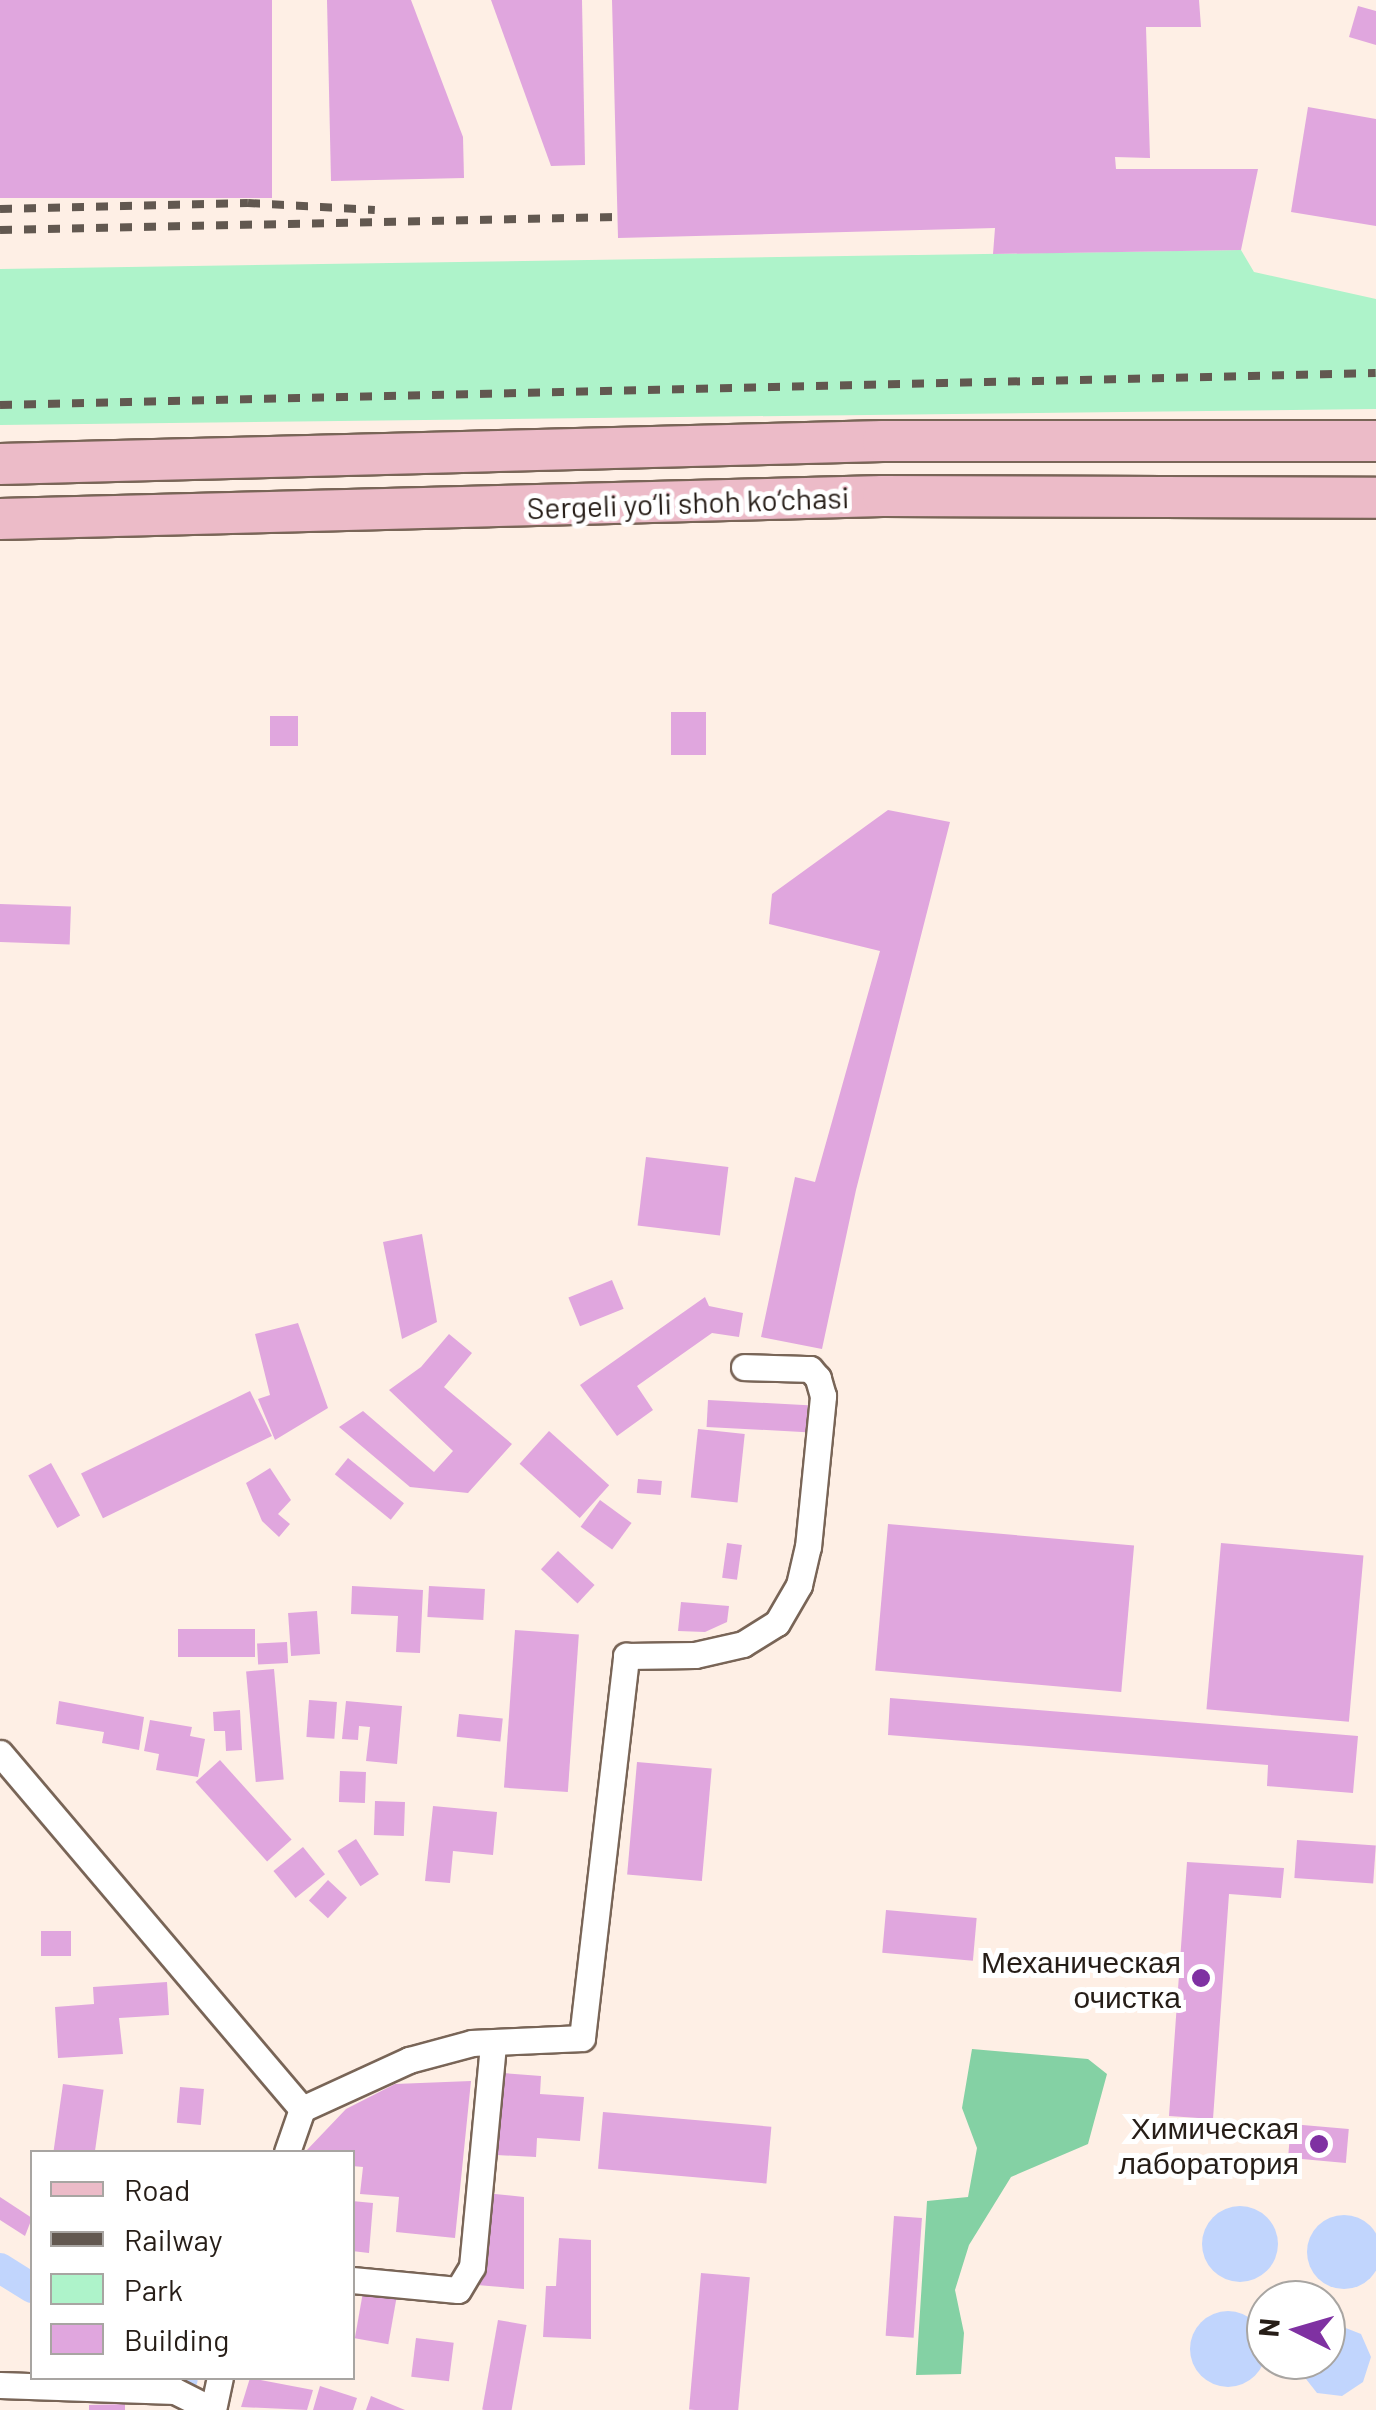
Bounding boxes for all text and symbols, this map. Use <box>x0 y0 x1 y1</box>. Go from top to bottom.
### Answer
street label: Sergeli yo‘li shoh ko‘chasi <box>526 478 850 526</box>
place label: Механическая очистка <box>981 1943 1181 2014</box>
marker: Механическая очистка <box>1190 1967 1212 1989</box>
place label: Химическая лаборатория <box>1118 2109 1299 2180</box>
marker: Химическая лаборатория <box>1308 2133 1330 2155</box>
legend <box>30 2150 355 2380</box>
text: Road <box>124 2171 190 2207</box>
text: Railway <box>124 2221 223 2257</box>
text: Park <box>124 2271 183 2307</box>
north arrow <box>1246 2280 1346 2380</box>
text: N <box>1250 2317 1286 2338</box>
text: Building <box>124 2321 229 2357</box>

